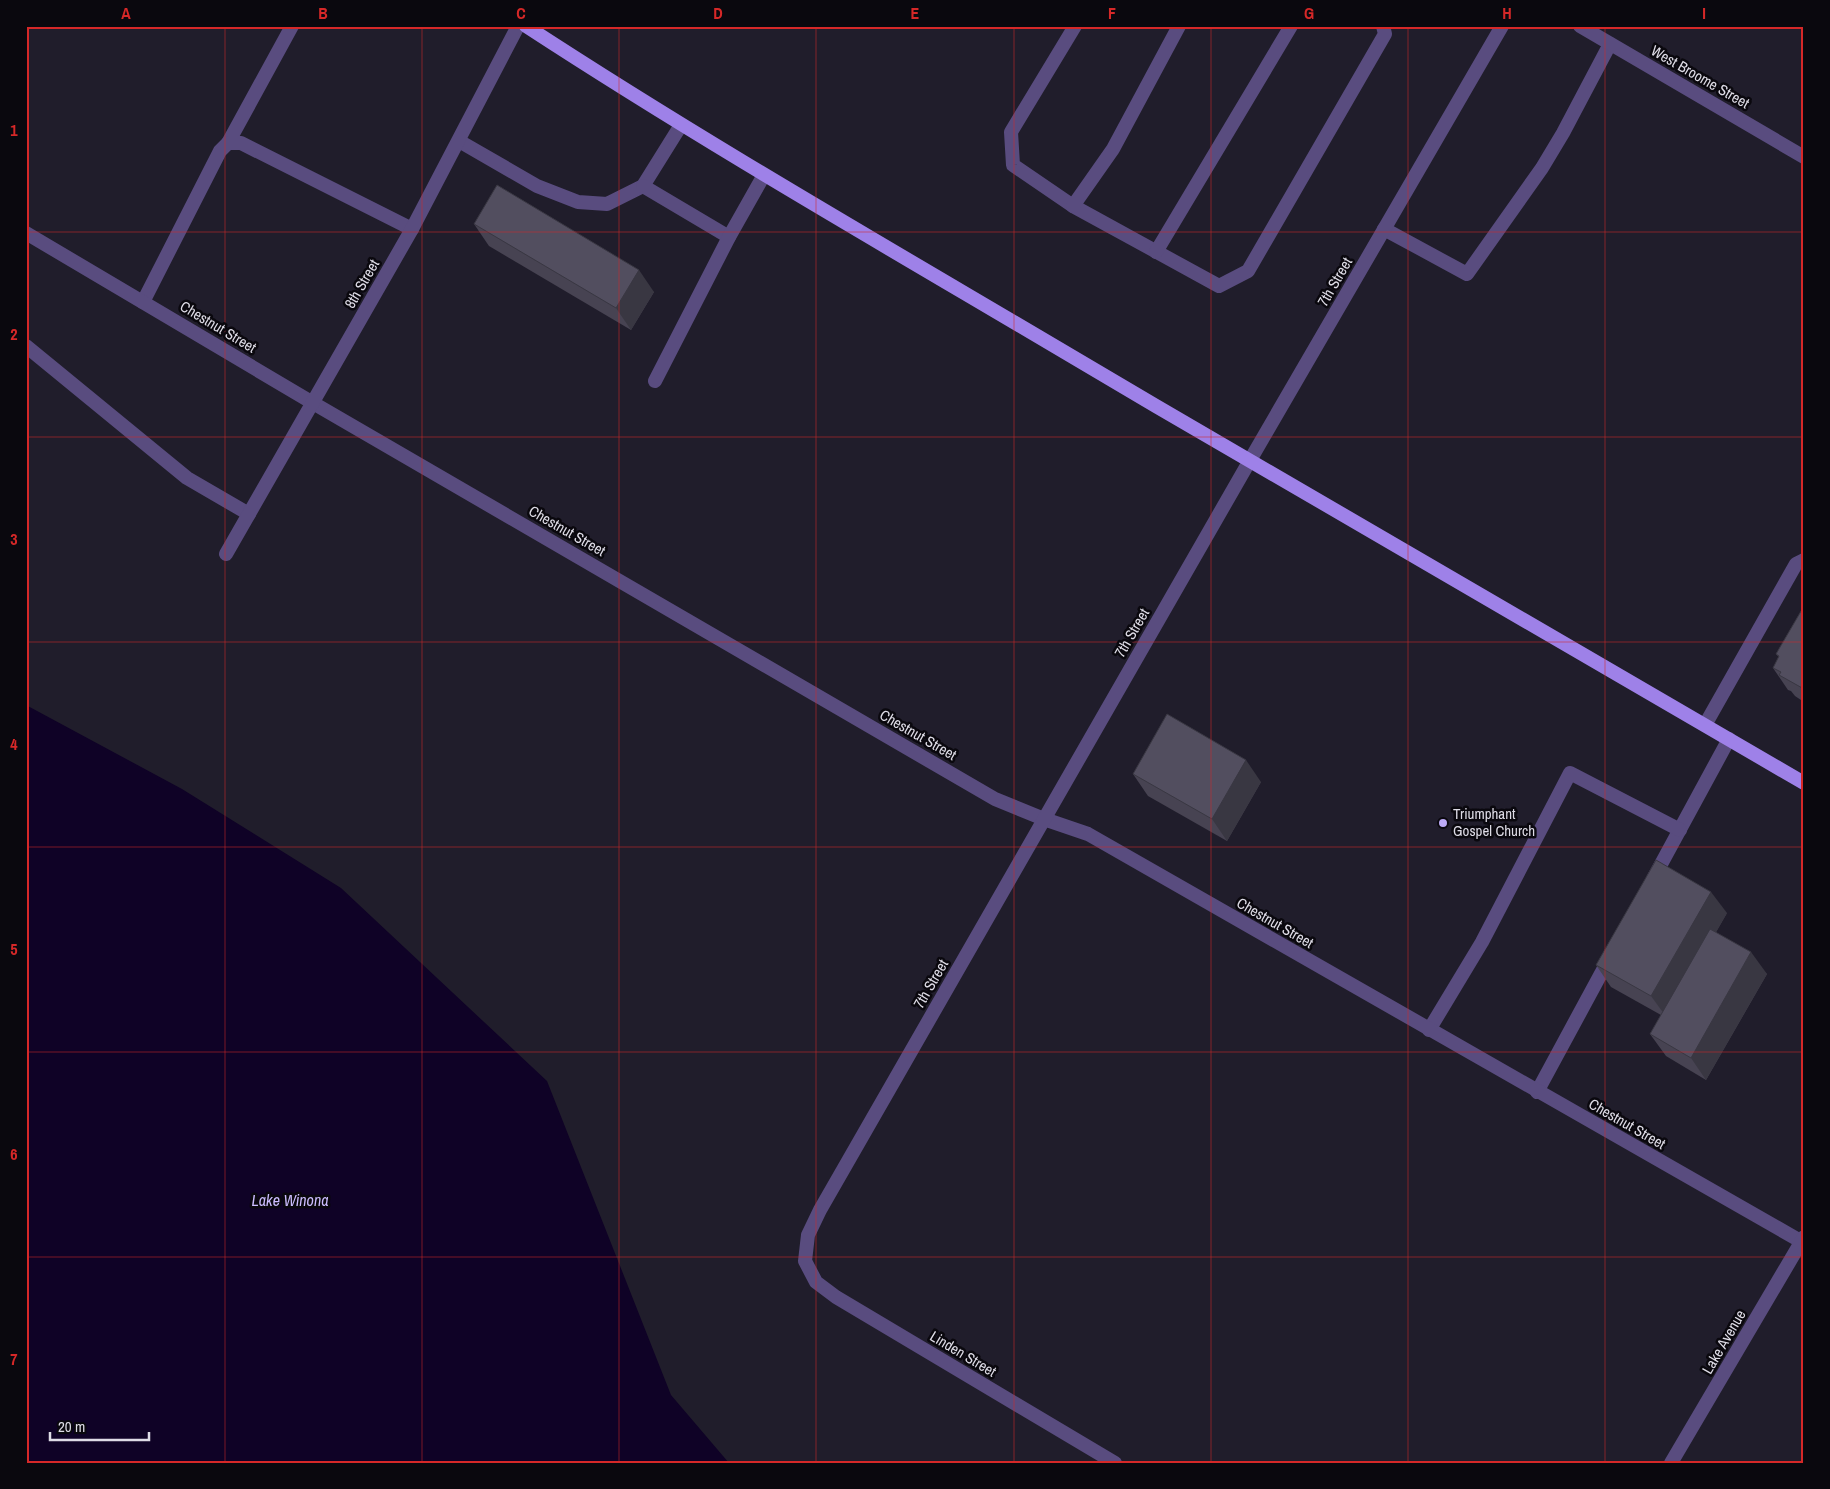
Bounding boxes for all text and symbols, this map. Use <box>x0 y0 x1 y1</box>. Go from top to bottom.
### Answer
text: A <box>121 2 131 24</box>
text: B <box>318 2 328 24</box>
text: C <box>516 2 526 24</box>
text: D <box>713 2 723 24</box>
text: E <box>911 2 920 24</box>
text: F <box>1108 2 1116 24</box>
text: G <box>1304 2 1314 24</box>
text: H <box>1502 2 1512 24</box>
text: I <box>1702 2 1706 24</box>
street label: West Broome Street <box>1647 40 1754 114</box>
text: 1 <box>10 119 18 141</box>
street label: 7th Street <box>1312 253 1357 310</box>
street label: 8th Street <box>339 255 384 312</box>
street label: Chestnut Street <box>176 296 261 358</box>
text: 2 <box>10 323 18 345</box>
street label: Chestnut Street <box>525 500 610 561</box>
text: 3 <box>10 528 18 550</box>
street label: 7th Street <box>1109 604 1154 661</box>
street label: Chestnut Street <box>876 704 961 765</box>
text: 4 <box>10 733 18 755</box>
place label: Triumphant Gospel Church <box>1453 803 1535 841</box>
marker: Triumphant Gospel Church <box>1437 817 1449 829</box>
street label: Chestnut Street <box>1233 892 1318 953</box>
text: 5 <box>10 938 18 960</box>
street label: 7th Street <box>908 955 953 1012</box>
street label: Chestnut Street <box>1585 1093 1670 1154</box>
text: 6 <box>10 1143 18 1165</box>
water label: Lake Winona <box>251 1189 329 1211</box>
street label: Lake Avenue <box>1697 1306 1750 1378</box>
street label: Linden Street <box>926 1326 1001 1382</box>
text: 7 <box>10 1348 18 1370</box>
scale bar <box>50 1409 149 1441</box>
text: 20 m <box>58 1416 85 1437</box>

